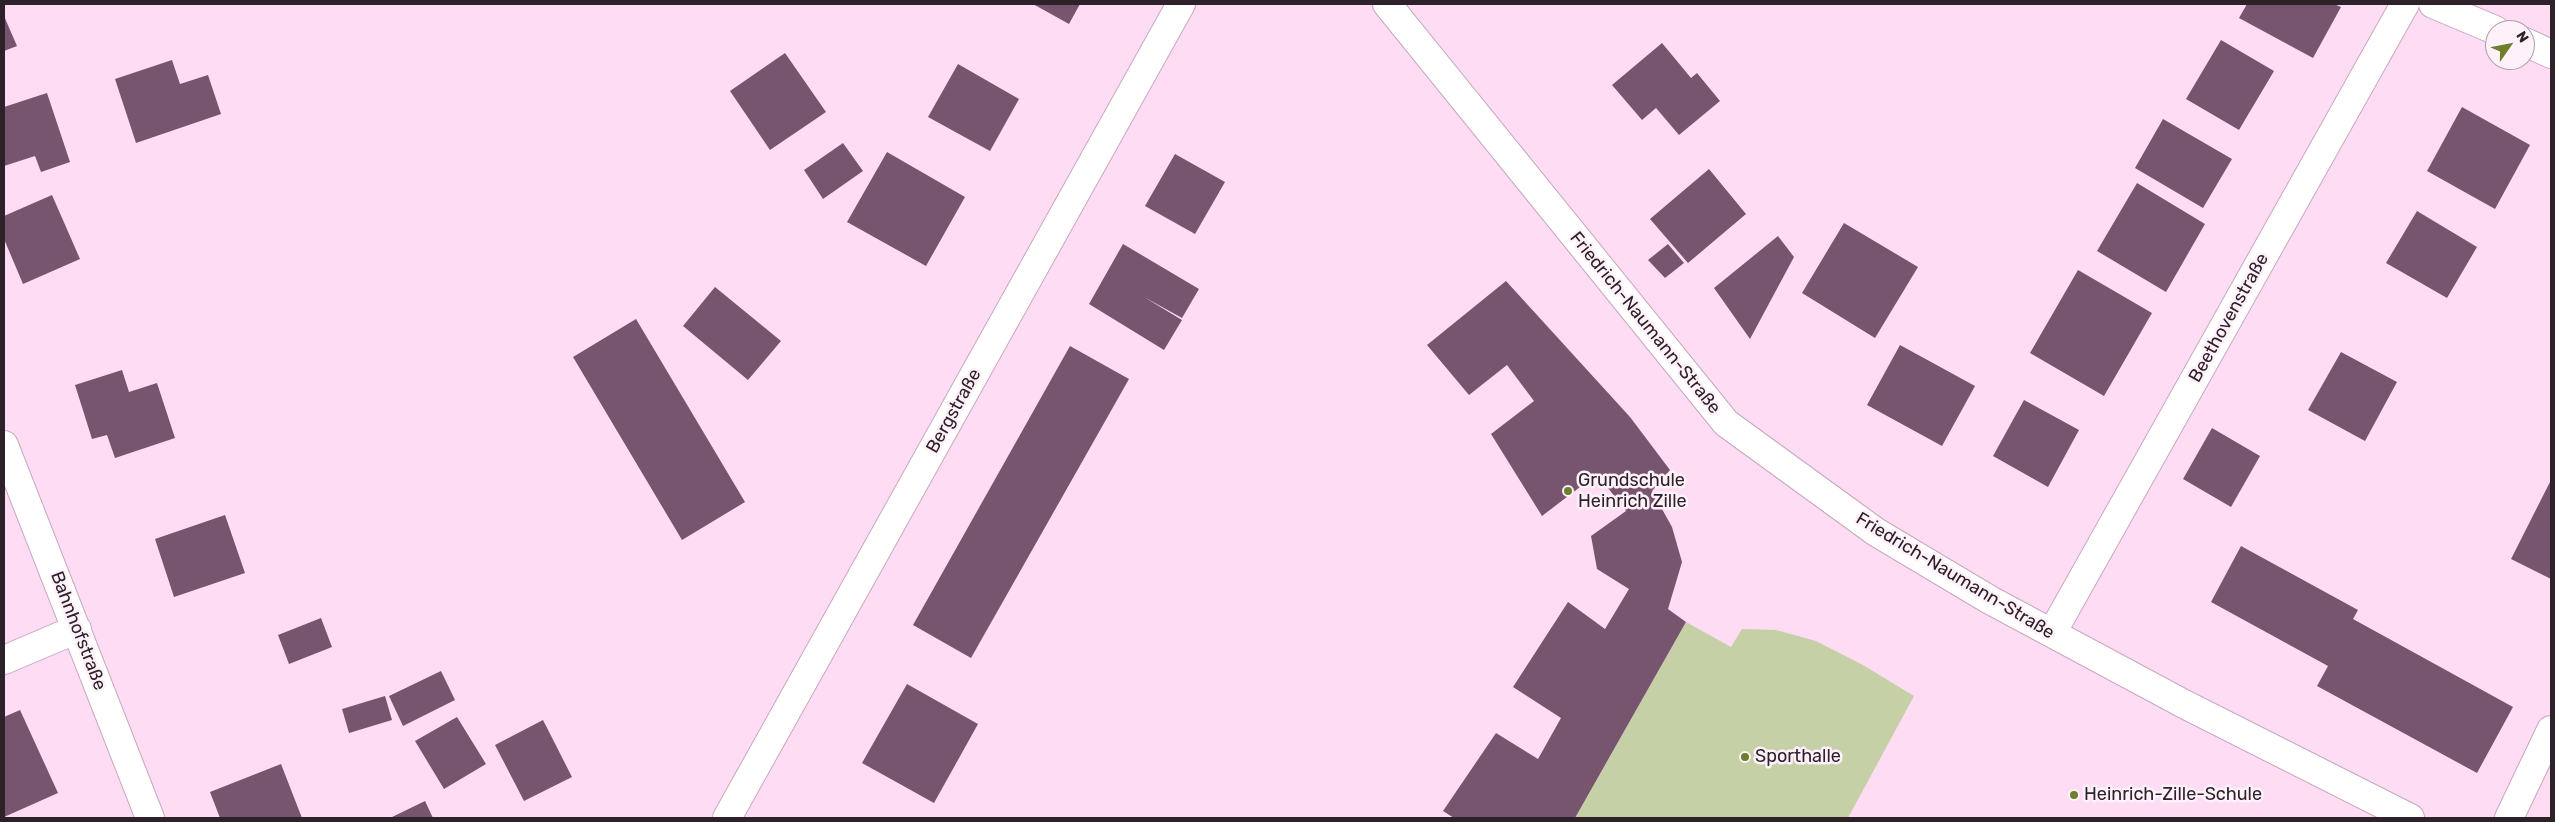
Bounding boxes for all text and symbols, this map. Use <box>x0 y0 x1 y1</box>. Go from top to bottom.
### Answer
north arrow <box>2485 20 2535 70</box>
text: N <box>2512 28 2532 46</box>
street label: Friedrich-Naumann-Straße <box>1565 228 1725 418</box>
street label: Beethovenstraße <box>2185 250 2273 386</box>
street label: Bergstraße <box>922 365 986 457</box>
place label: Grundschule Heinrich Zille <box>1578 470 1687 512</box>
marker: Grundschule Heinrich Zille <box>1562 485 1574 497</box>
street label: Friedrich-Naumann-Straße <box>1852 508 2058 644</box>
street label: Bahnhofstraße <box>45 569 111 693</box>
place label: Sporthalle <box>1755 746 1841 768</box>
marker: Sporthalle <box>1739 751 1751 763</box>
place label: Heinrich-Zille-Schule <box>2084 784 2262 806</box>
marker: Heinrich-Zille-Schule <box>2068 789 2080 801</box>

